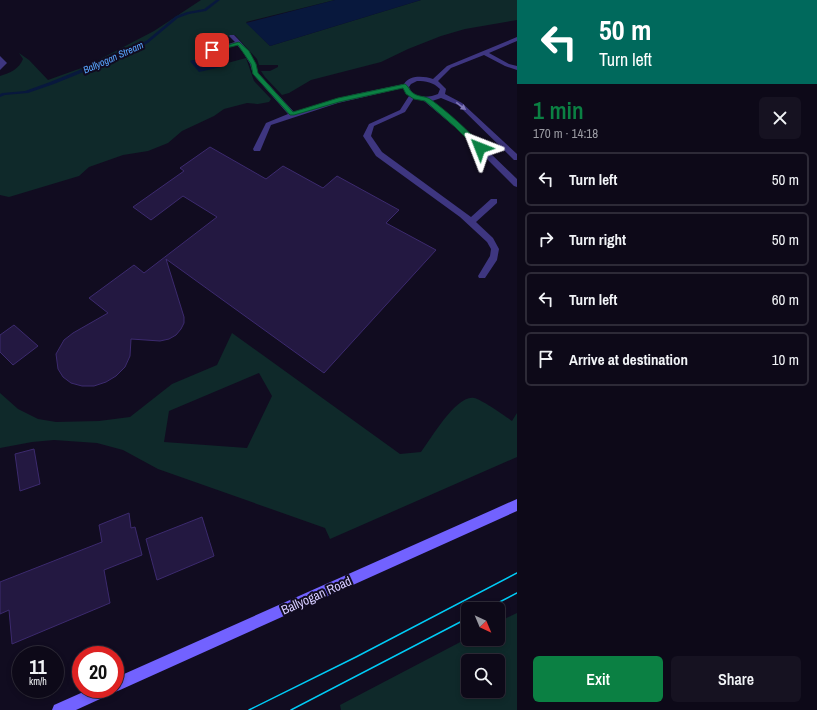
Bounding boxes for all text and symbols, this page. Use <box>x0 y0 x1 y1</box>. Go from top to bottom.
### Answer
text: 50 m <box>599 11 651 49</box>
icon: left <box>533 16 585 68</box>
pin <box>195 33 229 67</box>
water label: Ballyogan Stream <box>81 38 146 77</box>
icon: arrive <box>201 39 223 61</box>
text: Turn left <box>599 47 652 72</box>
text: 1 min <box>533 94 584 126</box>
button: close <box>759 97 801 139</box>
one-way arrow <box>456 101 467 110</box>
text: 170 m · 14:18 <box>533 125 598 142</box>
position arrow <box>459 127 501 169</box>
icon: left <box>535 168 557 190</box>
text: Turn left <box>569 169 617 190</box>
text: 50 m <box>772 169 799 190</box>
icon: right <box>535 228 557 250</box>
text: Turn right <box>569 229 626 250</box>
text: 50 m <box>772 229 799 250</box>
icon: left <box>535 288 557 310</box>
text: Turn left <box>569 289 617 310</box>
text: 60 m <box>772 289 799 310</box>
icon: arrive <box>535 348 557 370</box>
text: Arrive at destination <box>569 349 688 370</box>
text: 10 m <box>772 349 799 370</box>
street label: Ballyogan Road <box>278 572 354 619</box>
north arrow <box>461 602 505 646</box>
map controls <box>461 602 505 698</box>
speed limit sign: 20 <box>72 646 124 698</box>
text: 11 <box>29 653 47 680</box>
button: search <box>461 654 505 698</box>
button: Exit <box>533 656 663 702</box>
button: Share <box>671 656 801 702</box>
text: km/h <box>29 675 47 688</box>

